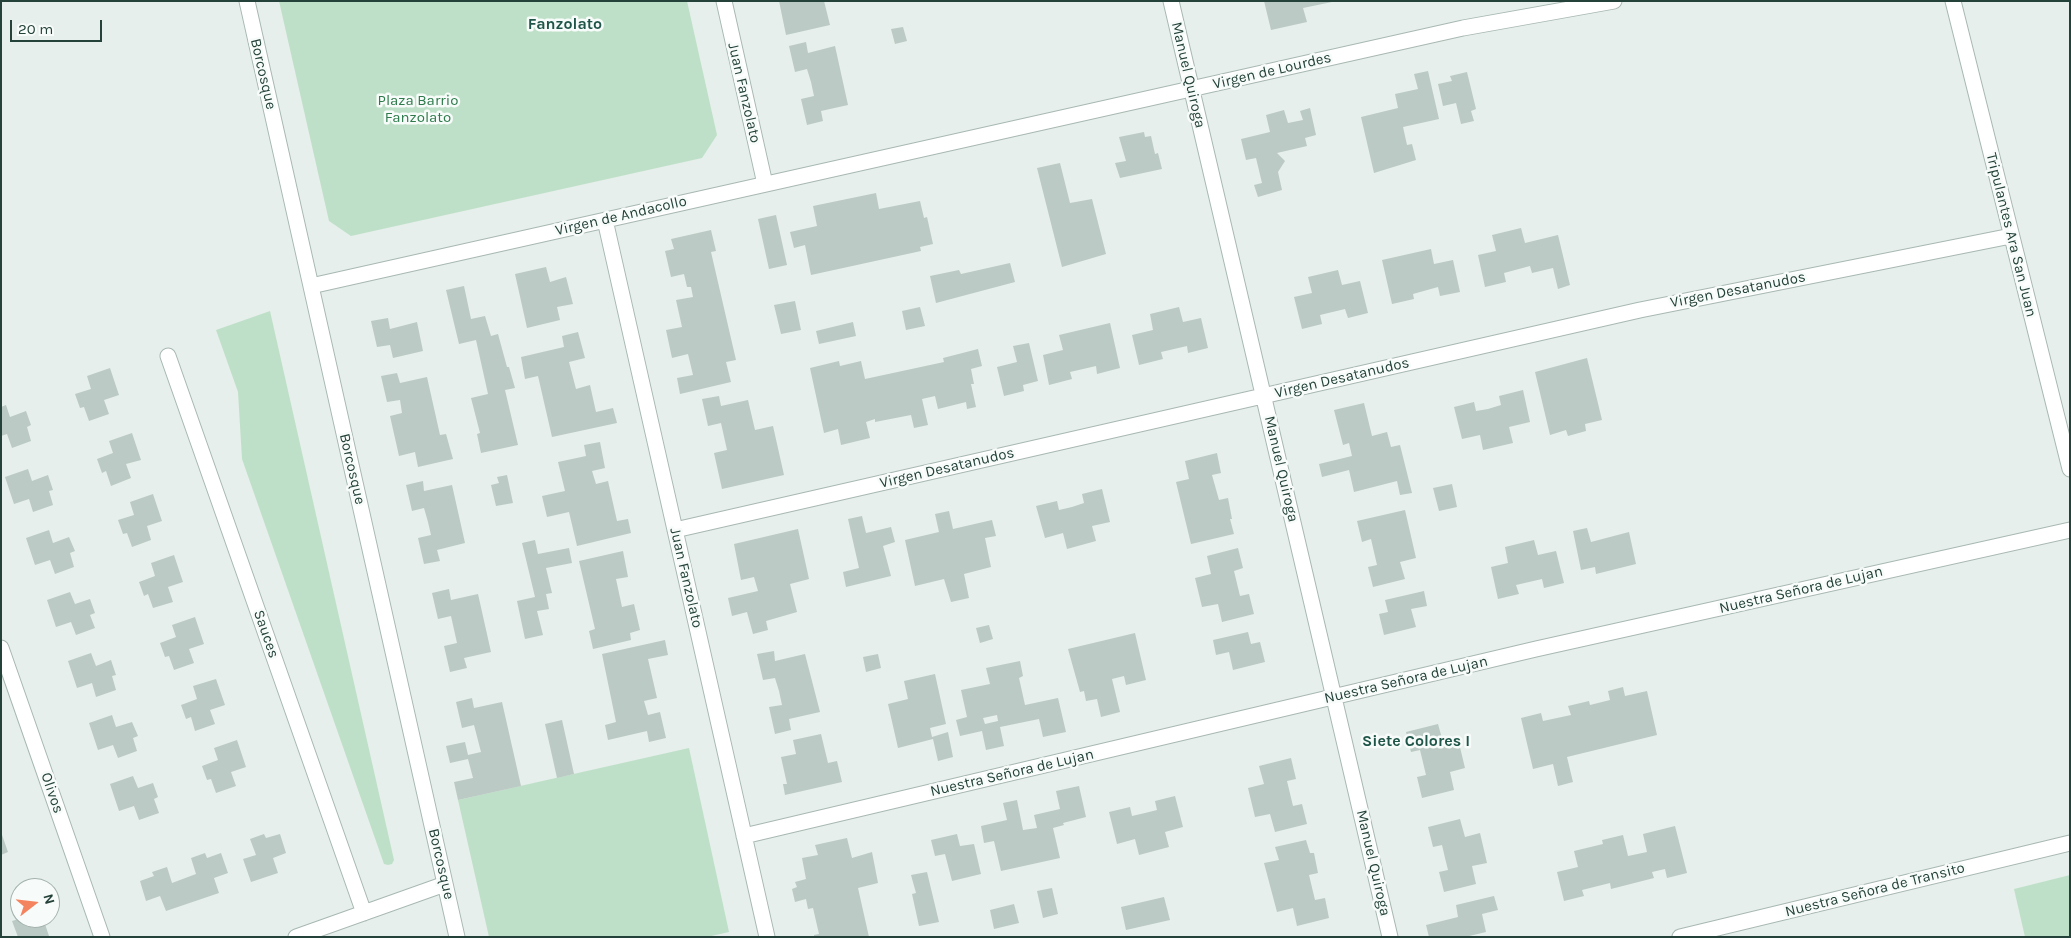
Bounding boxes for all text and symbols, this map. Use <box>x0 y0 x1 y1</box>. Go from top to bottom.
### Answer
scale bar <box>12 10 105 42</box>
district label: Fanzolato <box>528 14 602 34</box>
text: 20 m <box>18 20 53 38</box>
street label: Manuel Quiroga <box>1167 20 1209 130</box>
street label: Borcosque <box>246 37 280 111</box>
street label: Juan Fanzolato <box>724 41 764 145</box>
street label: Virgen de Lourdes <box>1211 49 1333 93</box>
park label: Plaza Barrio Fanzolato <box>378 92 458 127</box>
street label: Tripulantes Ara San Juan <box>1982 151 2040 319</box>
street label: Virgen de Andacollo <box>554 192 688 240</box>
street label: Virgen Desatanudos <box>1669 268 1807 312</box>
street label: Virgen Desatanudos <box>1273 354 1411 402</box>
street label: Manuel Quiroga <box>1260 414 1302 524</box>
street label: Borcosque <box>335 432 369 506</box>
street label: Virgen Desatanudos <box>878 444 1016 492</box>
street label: Juan Fanzolato <box>666 526 706 630</box>
street label: Nuestra Señora de Lujan <box>1717 562 1885 618</box>
street label: Sauces <box>249 608 283 660</box>
street label: Nuestra Señora de Lujan <box>1322 652 1490 708</box>
district label: Siete Colores I <box>1362 731 1470 751</box>
street label: Nuestra Señora de Lujan <box>928 745 1096 801</box>
street label: Olivos <box>37 770 67 816</box>
street label: Manuel Quiroga <box>1352 808 1394 918</box>
street label: Borcosque <box>424 827 458 901</box>
street label: Nuestra Señora de Transito <box>1783 859 1967 921</box>
north arrow <box>10 878 60 928</box>
text: N <box>39 892 58 906</box>

